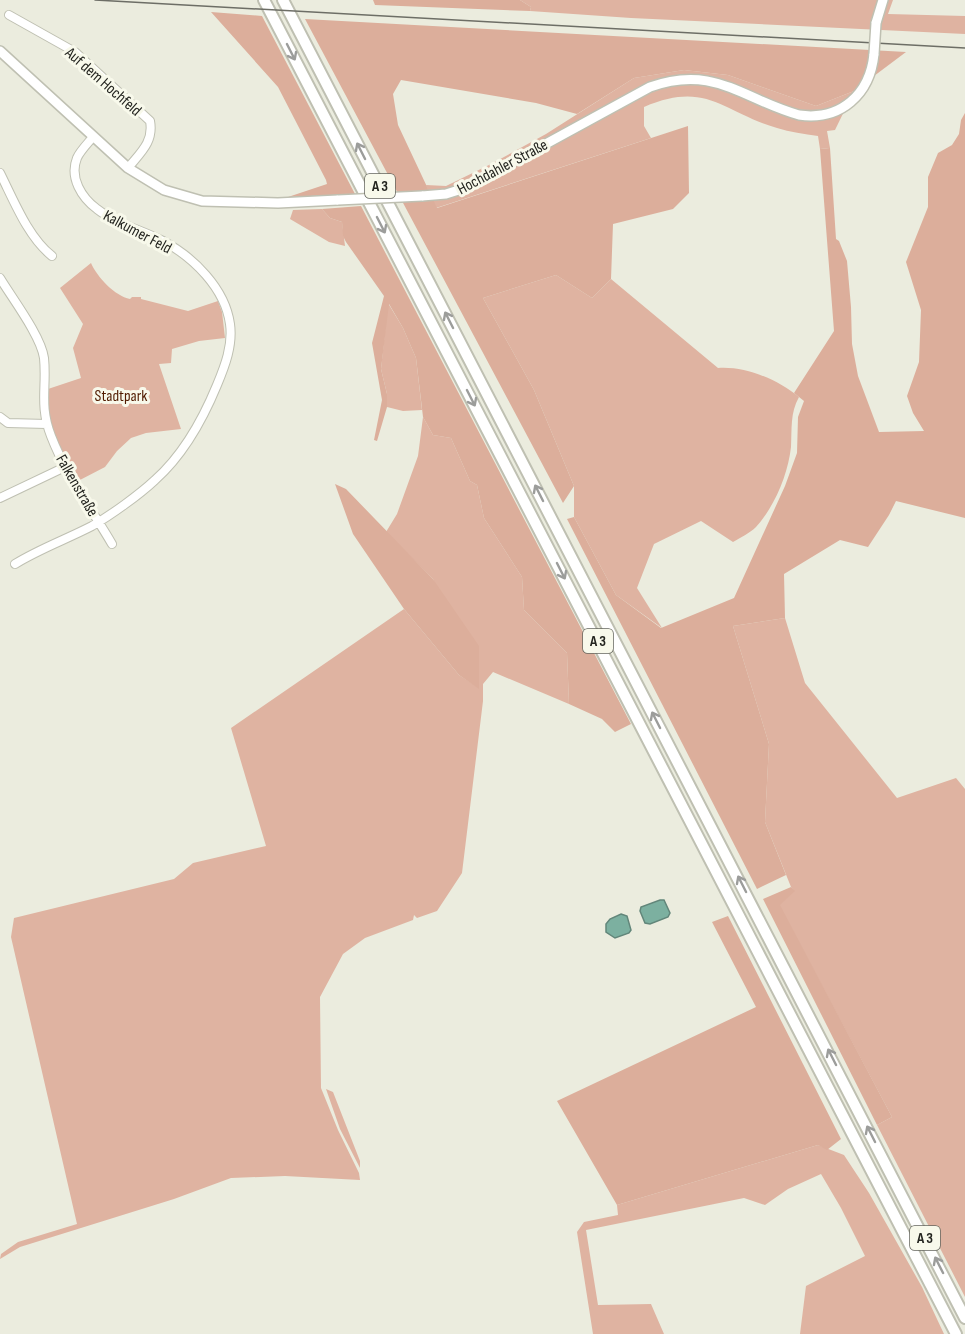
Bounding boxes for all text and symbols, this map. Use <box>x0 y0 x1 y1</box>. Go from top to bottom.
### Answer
street label: Auf dem Hochfeld <box>60 43 145 120</box>
one-way arrow <box>285 43 297 60</box>
street label: Hochdahler Straße <box>454 136 551 199</box>
one-way arrow <box>355 143 366 161</box>
road number: A 3 <box>365 174 395 198</box>
street label: Kalkumer Feld <box>100 206 175 258</box>
one-way arrow <box>375 216 387 233</box>
one-way arrow <box>443 312 455 329</box>
park label: Stadtpark <box>95 387 147 406</box>
one-way arrow <box>465 389 477 406</box>
street label: Falkenstraße <box>51 451 102 520</box>
one-way arrow <box>533 485 545 502</box>
one-way arrow <box>555 562 567 579</box>
road number: A 3 <box>583 629 613 653</box>
one-way arrow <box>650 711 662 729</box>
one-way arrow <box>736 876 747 894</box>
one-way arrow <box>825 1049 837 1067</box>
one-way arrow <box>865 1126 877 1143</box>
road number: A 3 <box>910 1226 940 1250</box>
one-way arrow <box>932 1257 944 1275</box>

